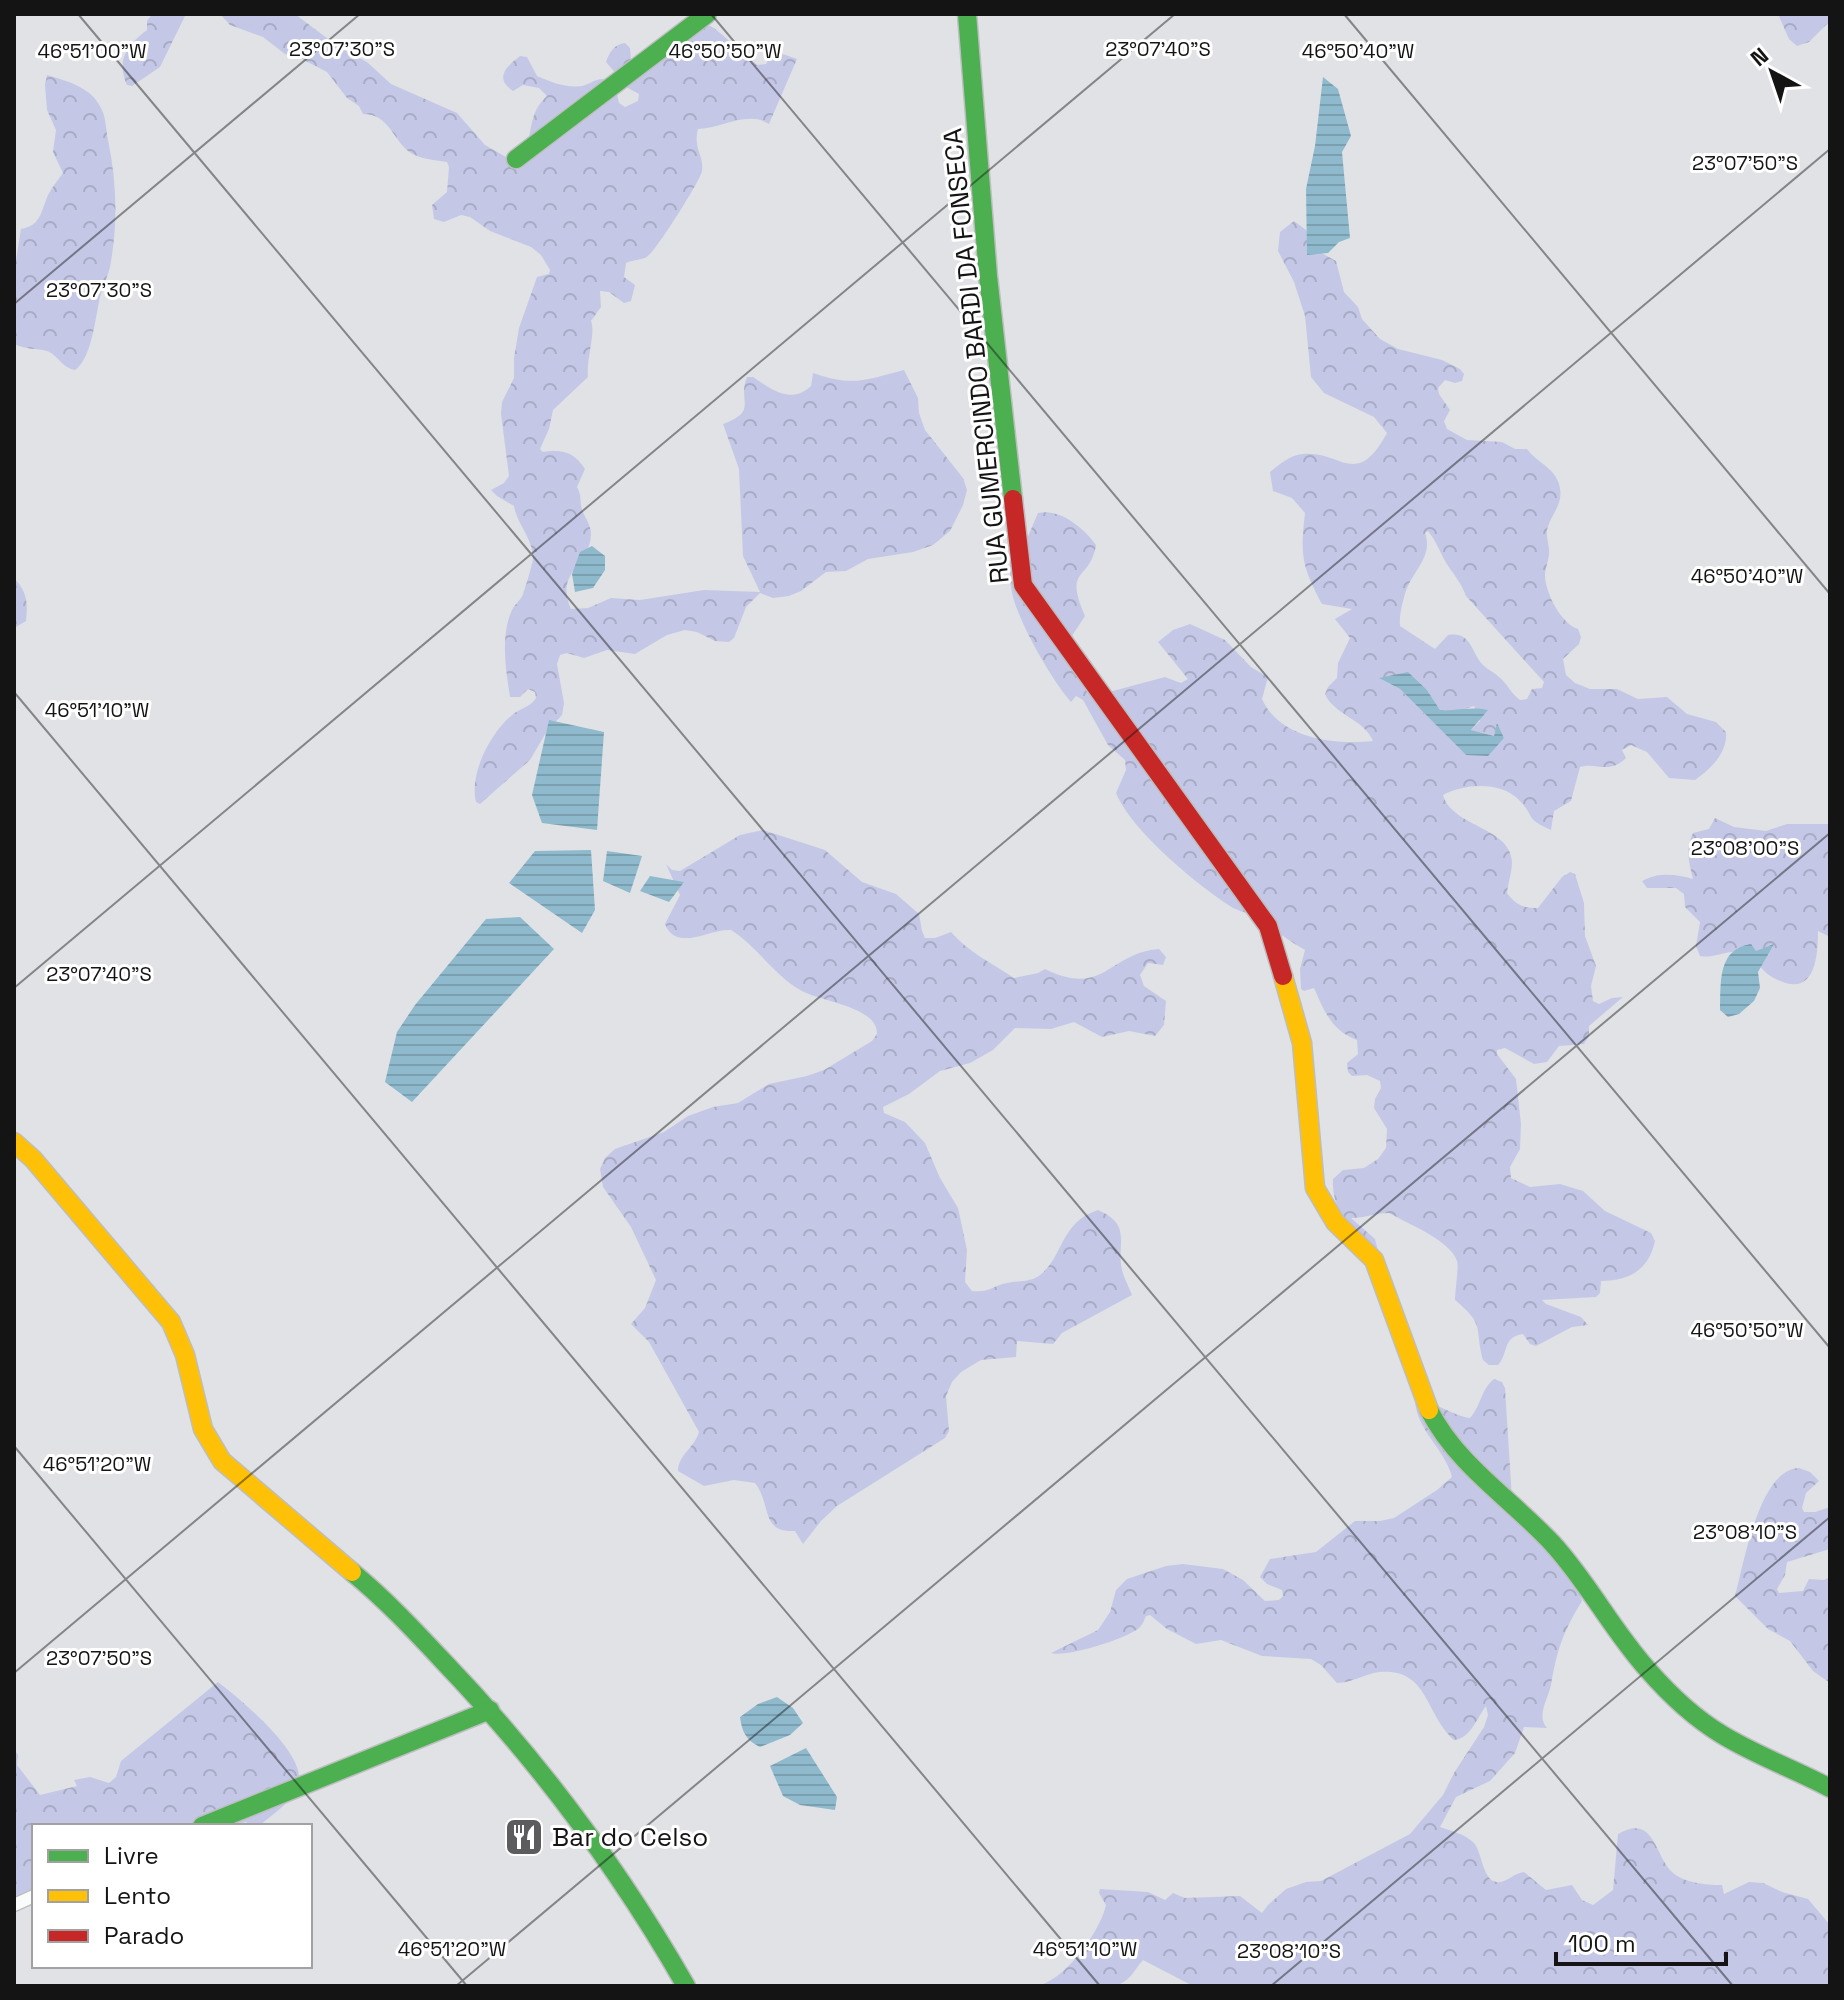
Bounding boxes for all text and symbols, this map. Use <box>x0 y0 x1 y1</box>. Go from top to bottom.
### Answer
north arrow <box>1732 32 1812 112</box>
text: 23°07'30"S <box>289 36 395 62</box>
text: 23°07'40"S <box>1105 36 1211 62</box>
text: 46°51'00"W <box>37 38 147 64</box>
text: 46°50'50"W <box>669 38 781 64</box>
text: 46°50'40"W <box>1302 38 1414 64</box>
text: N <box>1744 41 1774 72</box>
street label: RUA GUMERCINDO BARDI DA FONSECA <box>935 127 1017 585</box>
text: 23°07'50"S <box>1692 150 1798 176</box>
text: 23°07'30"S <box>46 277 152 303</box>
text: 46°50'40"W <box>1691 563 1803 589</box>
text: 46°51'10"W <box>45 697 149 723</box>
text: 23°08'00"S <box>1691 835 1799 861</box>
text: 23°07'40"S <box>46 961 152 987</box>
text: 46°50'50"W <box>1691 1317 1803 1343</box>
text: 46°51'20"W <box>43 1451 151 1477</box>
text: 23°08'10"S <box>1693 1519 1797 1545</box>
text: 23°07'50"S <box>46 1645 152 1671</box>
restaurant icon: Bar do Celso <box>503 1816 545 1858</box>
place label: Bar do Celso <box>552 1820 708 1854</box>
legend <box>32 1824 312 1968</box>
text: Livre <box>104 1840 159 1871</box>
text: Lento <box>104 1880 171 1911</box>
scale bar <box>1556 1916 1726 1966</box>
text: Parado <box>104 1920 184 1951</box>
text: 100 m <box>1568 1928 1636 1959</box>
text: 46°51'20"W <box>398 1936 506 1962</box>
text: 46°51'10"W <box>1033 1936 1137 1962</box>
text: 23°08'10"S <box>1237 1938 1341 1964</box>

